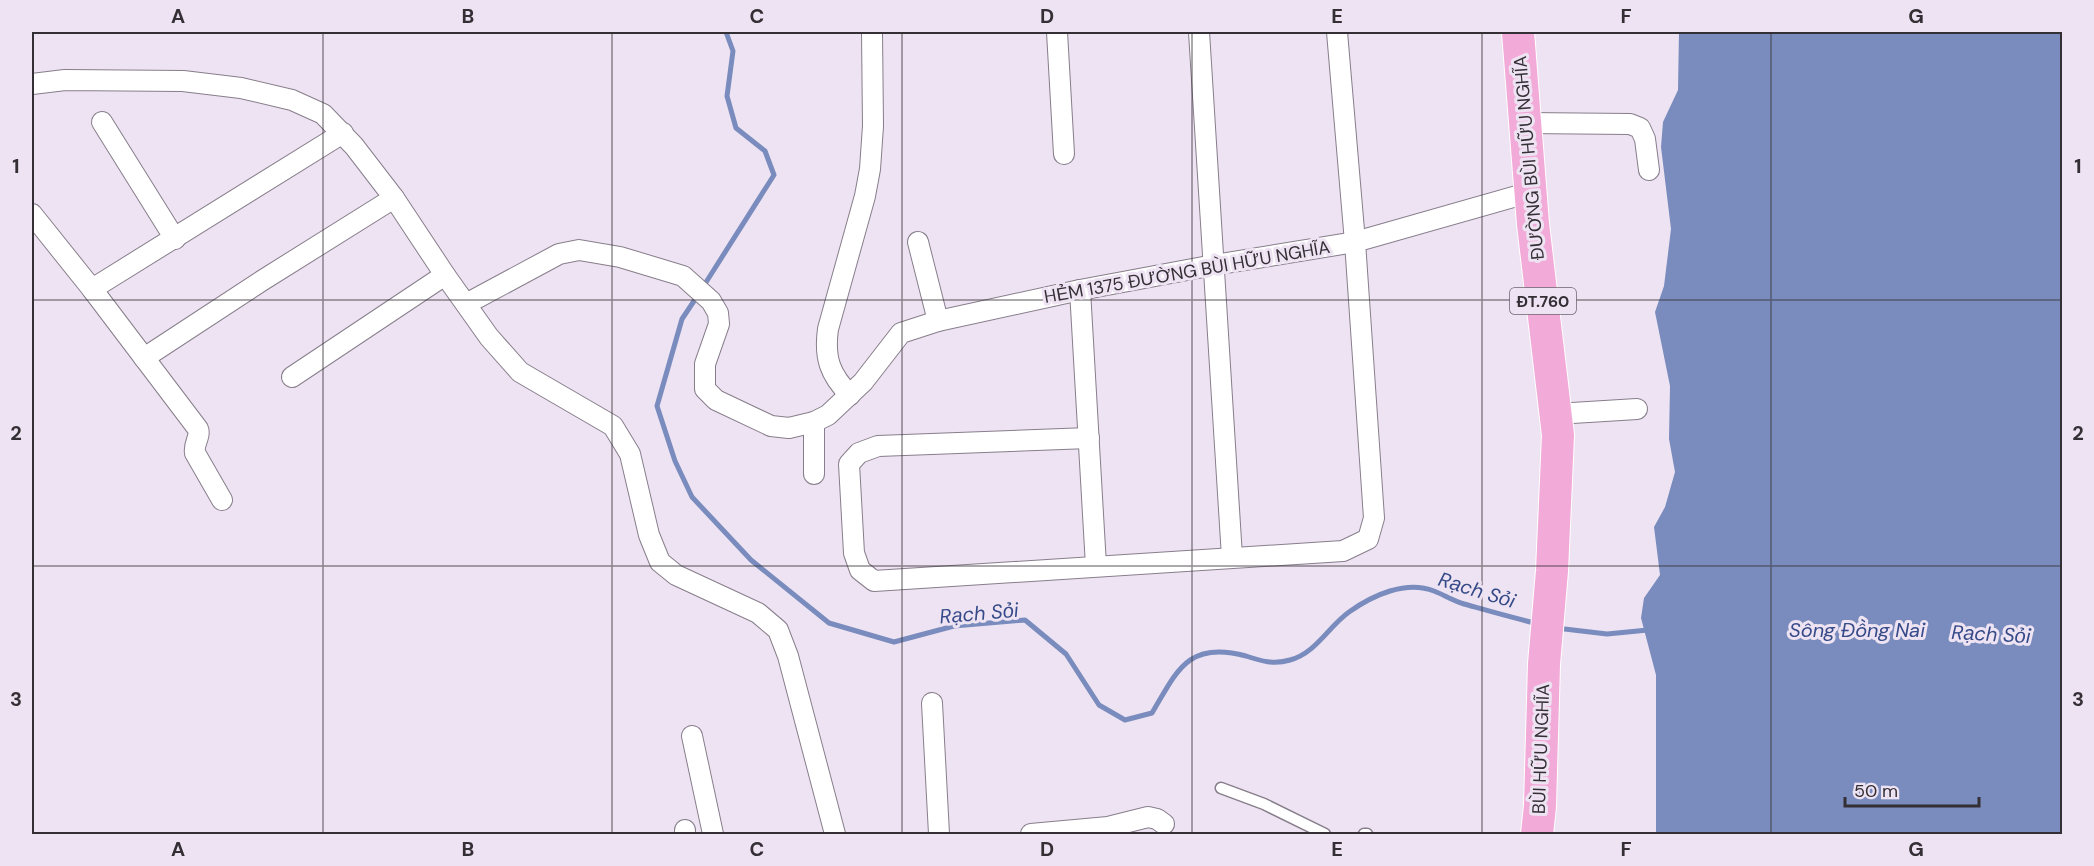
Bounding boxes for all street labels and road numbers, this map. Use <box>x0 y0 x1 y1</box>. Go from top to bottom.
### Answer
street label: ĐƯỜNG BÙI HỮU NGHĨA <box>1508 55 1550 261</box>
street label: HẺM 1375 ĐƯỜNG BÙI HỮU NGHĨA <box>1042 235 1332 309</box>
road number: ĐT.760 <box>1510 288 1576 314</box>
street label: BÙI HỮU NGHĨA <box>1527 683 1555 815</box>

